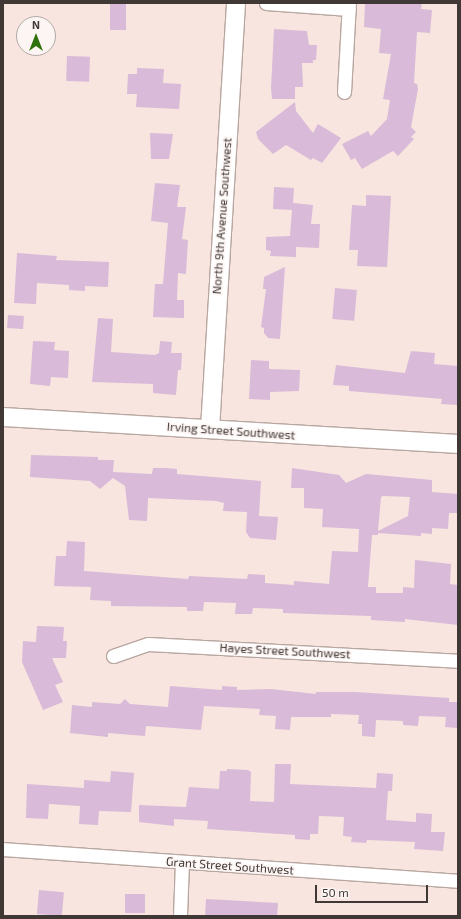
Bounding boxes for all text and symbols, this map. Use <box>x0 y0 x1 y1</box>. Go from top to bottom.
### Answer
north arrow <box>16 16 56 56</box>
text: N <box>32 18 40 31</box>
street label: North 9th Avenue Southwest <box>209 137 235 295</box>
street label: Irving Street Southwest <box>166 419 296 443</box>
street label: Hayes Street Southwest <box>219 640 351 662</box>
street label: Grant Street Southwest <box>166 854 294 878</box>
scale bar <box>317 877 430 903</box>
text: 50 m <box>322 885 349 899</box>

